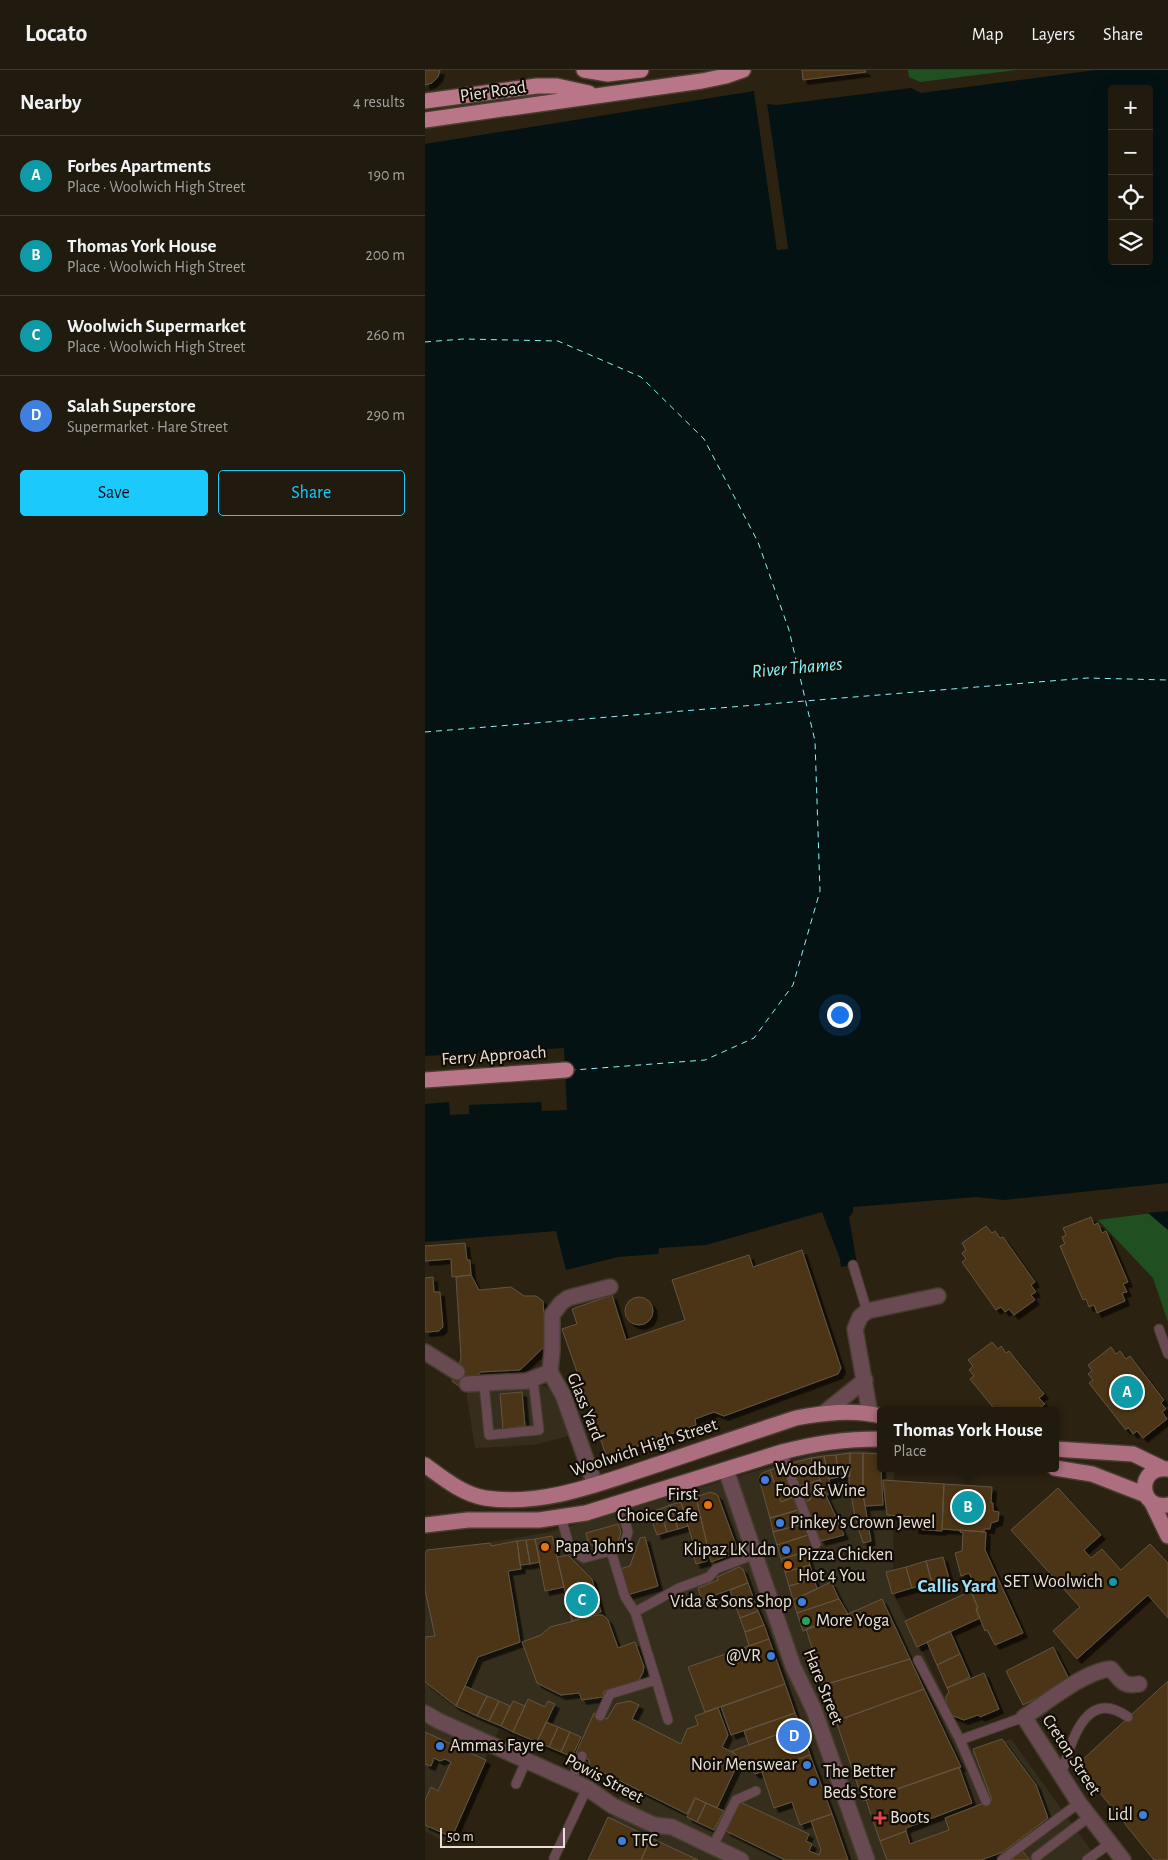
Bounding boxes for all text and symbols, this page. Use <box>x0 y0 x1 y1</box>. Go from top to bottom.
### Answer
text: Locato <box>25 22 87 46</box>
text: Map <box>972 26 1003 44</box>
text: Layers <box>1031 26 1075 44</box>
text: Share <box>1103 26 1143 44</box>
street label: Pier Road <box>459 78 527 106</box>
map controls <box>1108 85 1153 265</box>
button: + <box>1108 85 1153 130</box>
text: Nearby <box>20 92 81 113</box>
text: 4 results <box>353 94 405 110</box>
button: − <box>1108 130 1153 175</box>
text: Forbes Apartments <box>67 157 211 176</box>
text: A <box>31 167 41 183</box>
text: 190 m <box>368 167 405 183</box>
button: locate <box>1108 175 1153 220</box>
text: Place · Woolwich High Street <box>67 179 245 195</box>
button: layers <box>1108 220 1153 265</box>
text: Thomas York House <box>67 237 216 256</box>
text: B <box>31 247 41 263</box>
text: 200 m <box>365 247 405 263</box>
text: Place · Woolwich High Street <box>67 259 245 275</box>
text: Woolwich Supermarket <box>67 317 246 336</box>
text: C <box>32 327 40 343</box>
text: 260 m <box>366 327 405 343</box>
text: Place · Woolwich High Street <box>67 339 245 355</box>
text: Salah Superstore <box>67 397 196 416</box>
text: D <box>31 407 41 423</box>
text: 290 m <box>366 407 405 423</box>
text: Supermarket · Hare Street <box>67 419 228 435</box>
button: Save <box>20 470 208 516</box>
button: Share <box>218 470 405 516</box>
water label: River Thames <box>751 655 843 681</box>
your location <box>827 1002 853 1028</box>
street label: Ferry Approach <box>441 1043 547 1069</box>
street label: Glass Yard <box>563 1371 607 1443</box>
pin: A <box>1111 1373 1143 1411</box>
popup <box>877 1407 1059 1472</box>
street label: Woolwich High Street <box>568 1416 720 1480</box>
text: Thomas York House <box>893 1421 1043 1440</box>
text: Place <box>893 1443 926 1459</box>
place label: Woodbury Food & Wine <box>775 1461 866 1500</box>
marker: Woodbury Food & Wine <box>759 1474 771 1486</box>
place label: First Choice Cafe <box>617 1486 698 1525</box>
pin: B <box>952 1488 984 1526</box>
marker: First Choice Cafe <box>702 1499 714 1511</box>
place label: Pinkey's Crown Jewel <box>790 1514 935 1532</box>
marker: Pinkey's Crown Jewel <box>774 1517 786 1529</box>
place label: Papa John's <box>555 1538 634 1556</box>
marker: Papa John's <box>539 1541 551 1553</box>
place label: Klipaz LK Ldn <box>683 1541 776 1559</box>
marker: Klipaz LK Ldn <box>780 1544 792 1556</box>
place label: Pizza Chicken Hot 4 You <box>798 1546 893 1585</box>
marker: Pizza Chicken Hot 4 You <box>782 1559 794 1571</box>
place label: SET Woolwich <box>1004 1573 1103 1591</box>
marker: SET Woolwich <box>1107 1576 1119 1588</box>
district label: Callis Yard <box>917 1577 997 1596</box>
pin: C <box>566 1581 598 1619</box>
place label: Vida & Sons Shop <box>670 1593 792 1611</box>
marker: Vida & Sons Shop <box>796 1596 808 1608</box>
place label: More Yoga <box>816 1612 890 1630</box>
marker: More Yoga <box>800 1615 812 1627</box>
place label: @VR <box>726 1647 761 1665</box>
street label: Hare Street <box>800 1647 846 1727</box>
marker: @VR <box>765 1650 777 1662</box>
street label: Creton Street <box>1038 1712 1104 1799</box>
pin: D <box>778 1717 810 1755</box>
place label: Ammas Fayre <box>450 1737 544 1755</box>
marker: Ammas Fayre <box>434 1740 446 1752</box>
street label: Powis Street <box>562 1751 646 1807</box>
place label: Noir Menswear <box>691 1756 797 1774</box>
marker: Noir Menswear <box>801 1759 813 1771</box>
place label: The Better Beds Store <box>823 1763 896 1802</box>
marker: The Better Beds Store <box>807 1776 819 1788</box>
place label: Lidl <box>1107 1806 1133 1824</box>
place label: Boots <box>890 1809 930 1827</box>
marker: Lidl <box>1137 1809 1149 1821</box>
marker: Boots <box>874 1812 886 1824</box>
scale bar <box>440 1825 565 1848</box>
text: 50 m <box>447 1830 474 1844</box>
place label: TFC <box>632 1832 658 1850</box>
marker: TFC <box>616 1835 628 1847</box>

